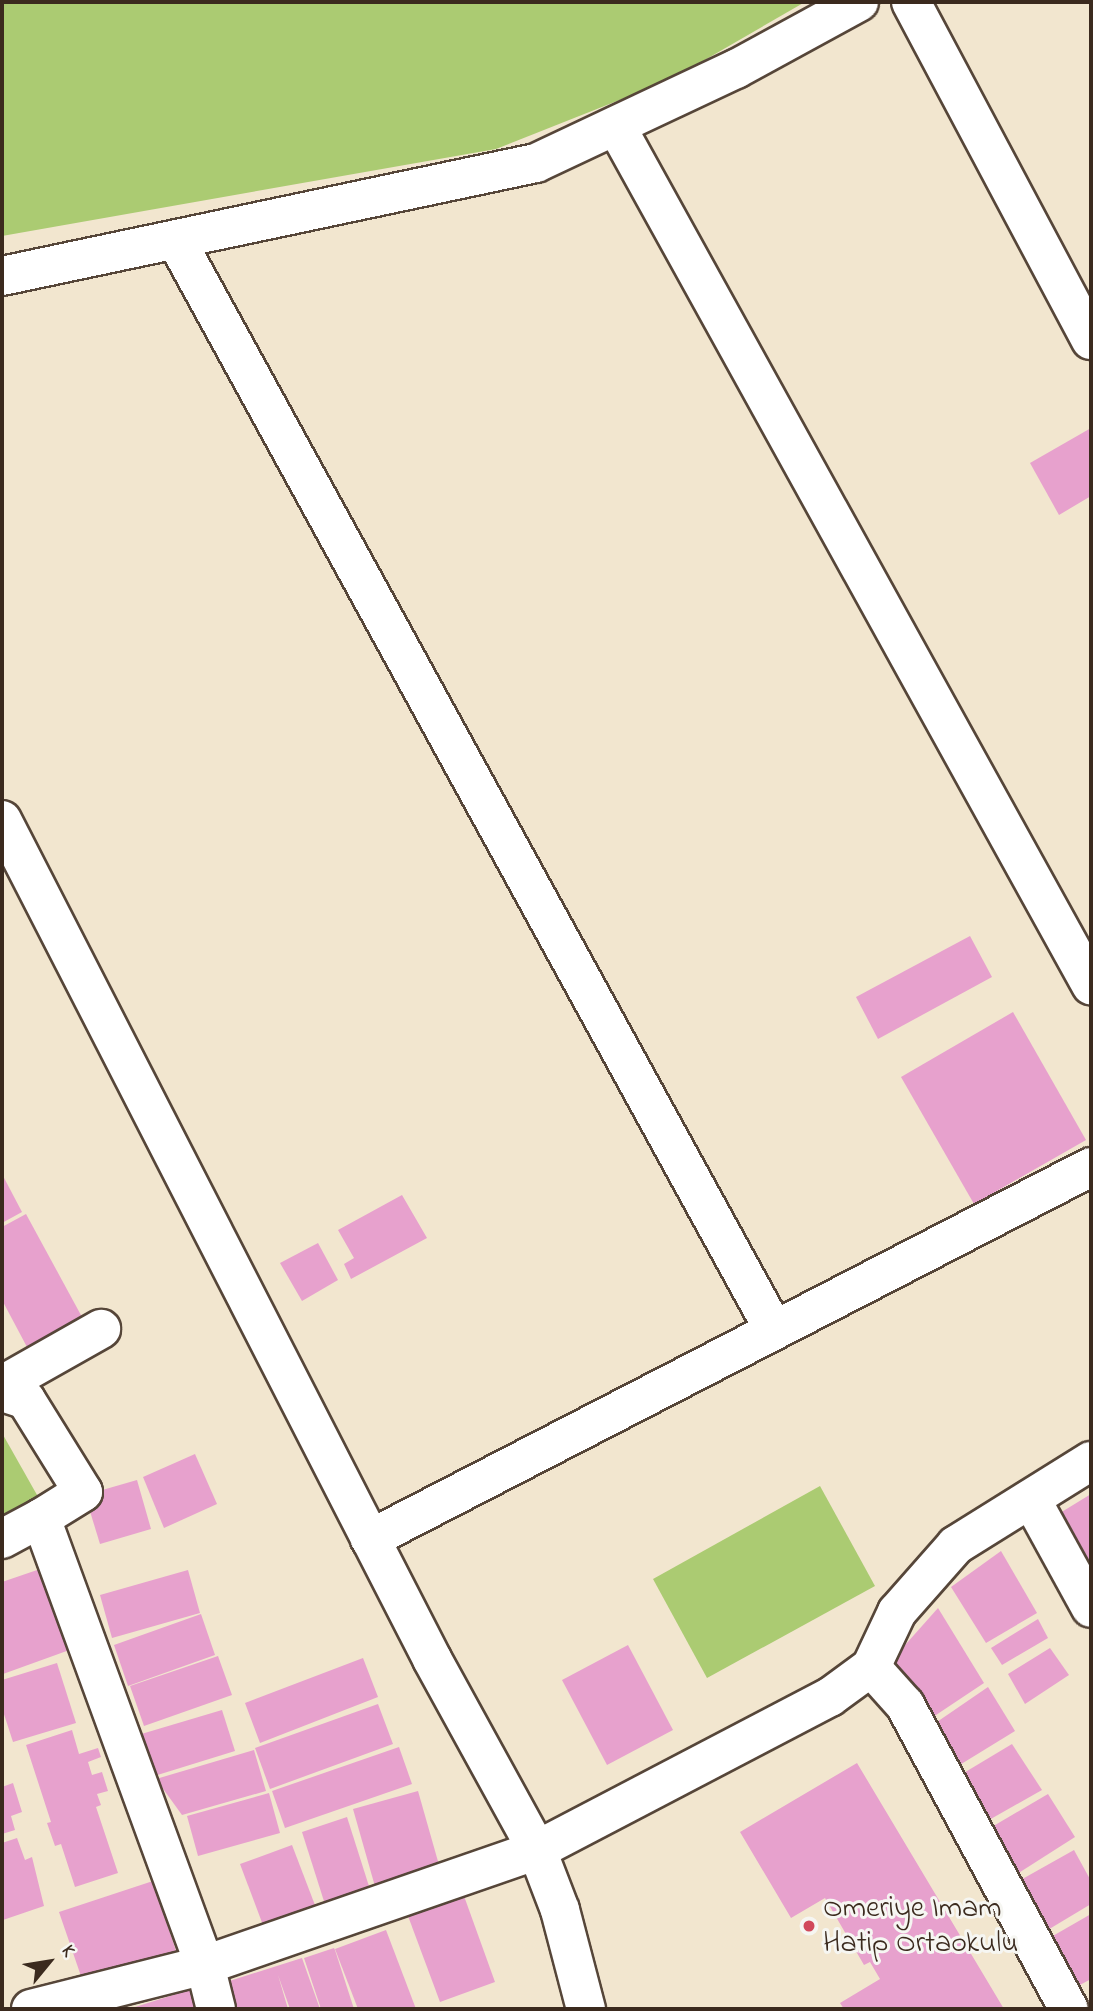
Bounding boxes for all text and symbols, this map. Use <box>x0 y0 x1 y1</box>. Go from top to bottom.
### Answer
place label: Omeriye Imam Hatip Ortaokulu <box>823 1891 1018 1962</box>
marker: Omeriye Imam Hatip Ortaokulu <box>801 1918 817 1934</box>
north arrow <box>14 1927 84 1997</box>
text: K <box>54 1941 82 1962</box>

